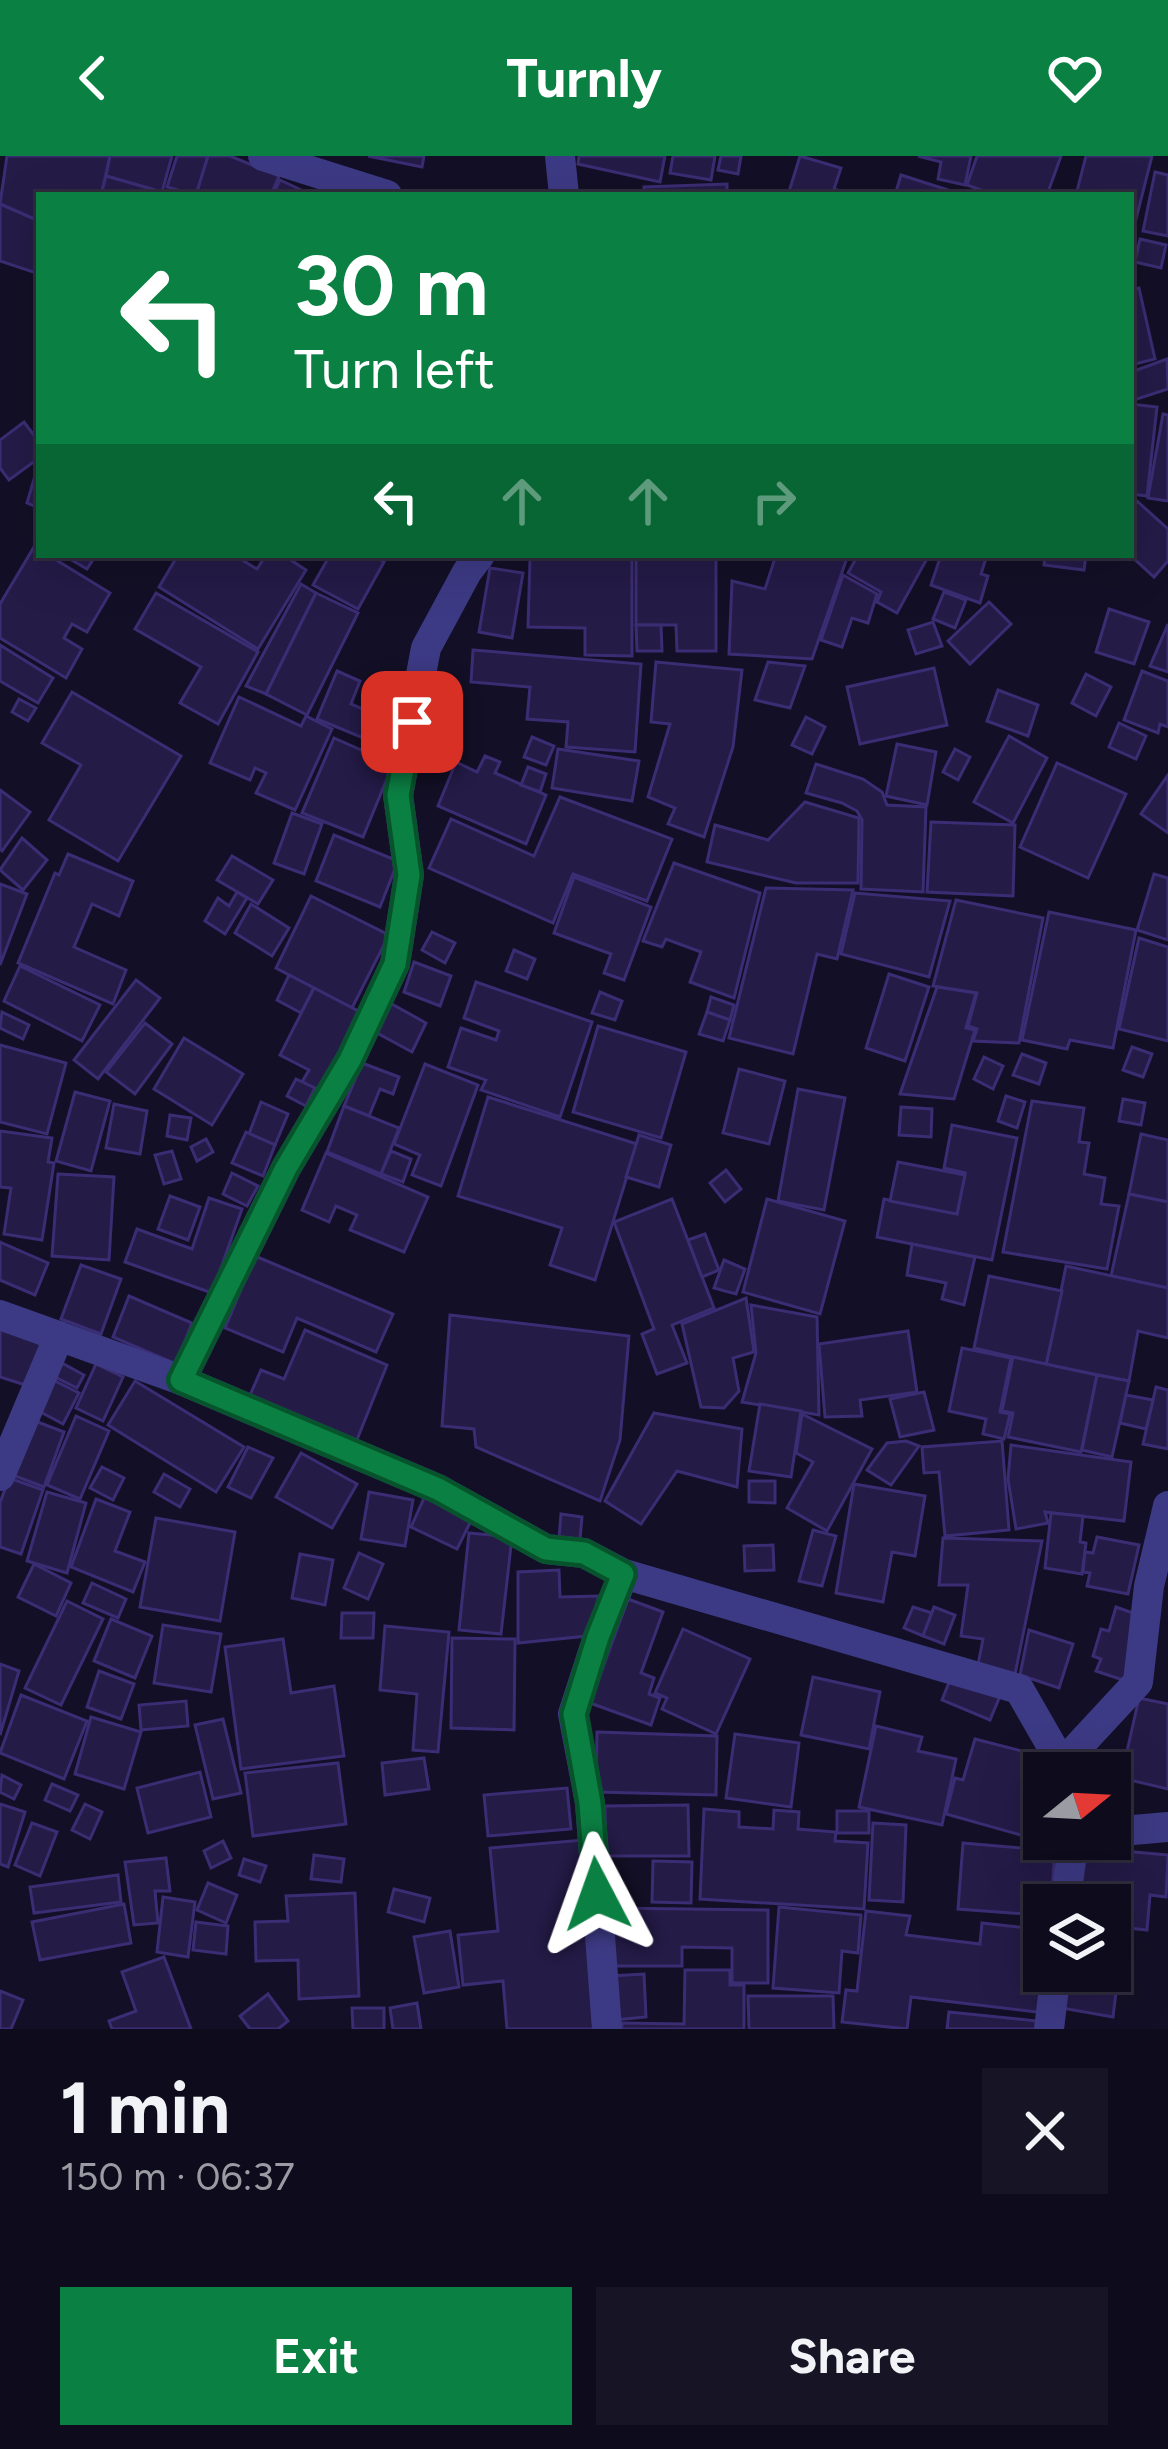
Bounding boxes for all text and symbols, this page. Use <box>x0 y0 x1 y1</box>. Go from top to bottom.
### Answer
icon: back <box>60 45 126 111</box>
icon: heart <box>1042 45 1108 111</box>
text: Turnly <box>506 46 662 111</box>
text: 30 m <box>294 235 488 336</box>
icon: left <box>96 240 252 396</box>
text: Turn left <box>294 337 495 402</box>
icon: left <box>363 468 429 534</box>
icon: ahead <box>489 468 555 534</box>
icon: ahead <box>615 468 681 534</box>
icon: right <box>741 468 807 534</box>
pin <box>361 671 463 773</box>
icon: arrive <box>379 689 445 755</box>
north arrow <box>1023 1752 1131 1860</box>
map controls <box>1023 1752 1131 1992</box>
position arrow <box>534 1831 660 1957</box>
button: layers <box>1023 1884 1131 1992</box>
text: 1 min <box>60 2065 230 2151</box>
button: close <box>982 2068 1108 2194</box>
text: 150 m · 06:37 <box>60 2153 295 2200</box>
button: Exit <box>60 2287 572 2425</box>
button: Share <box>596 2287 1108 2425</box>

